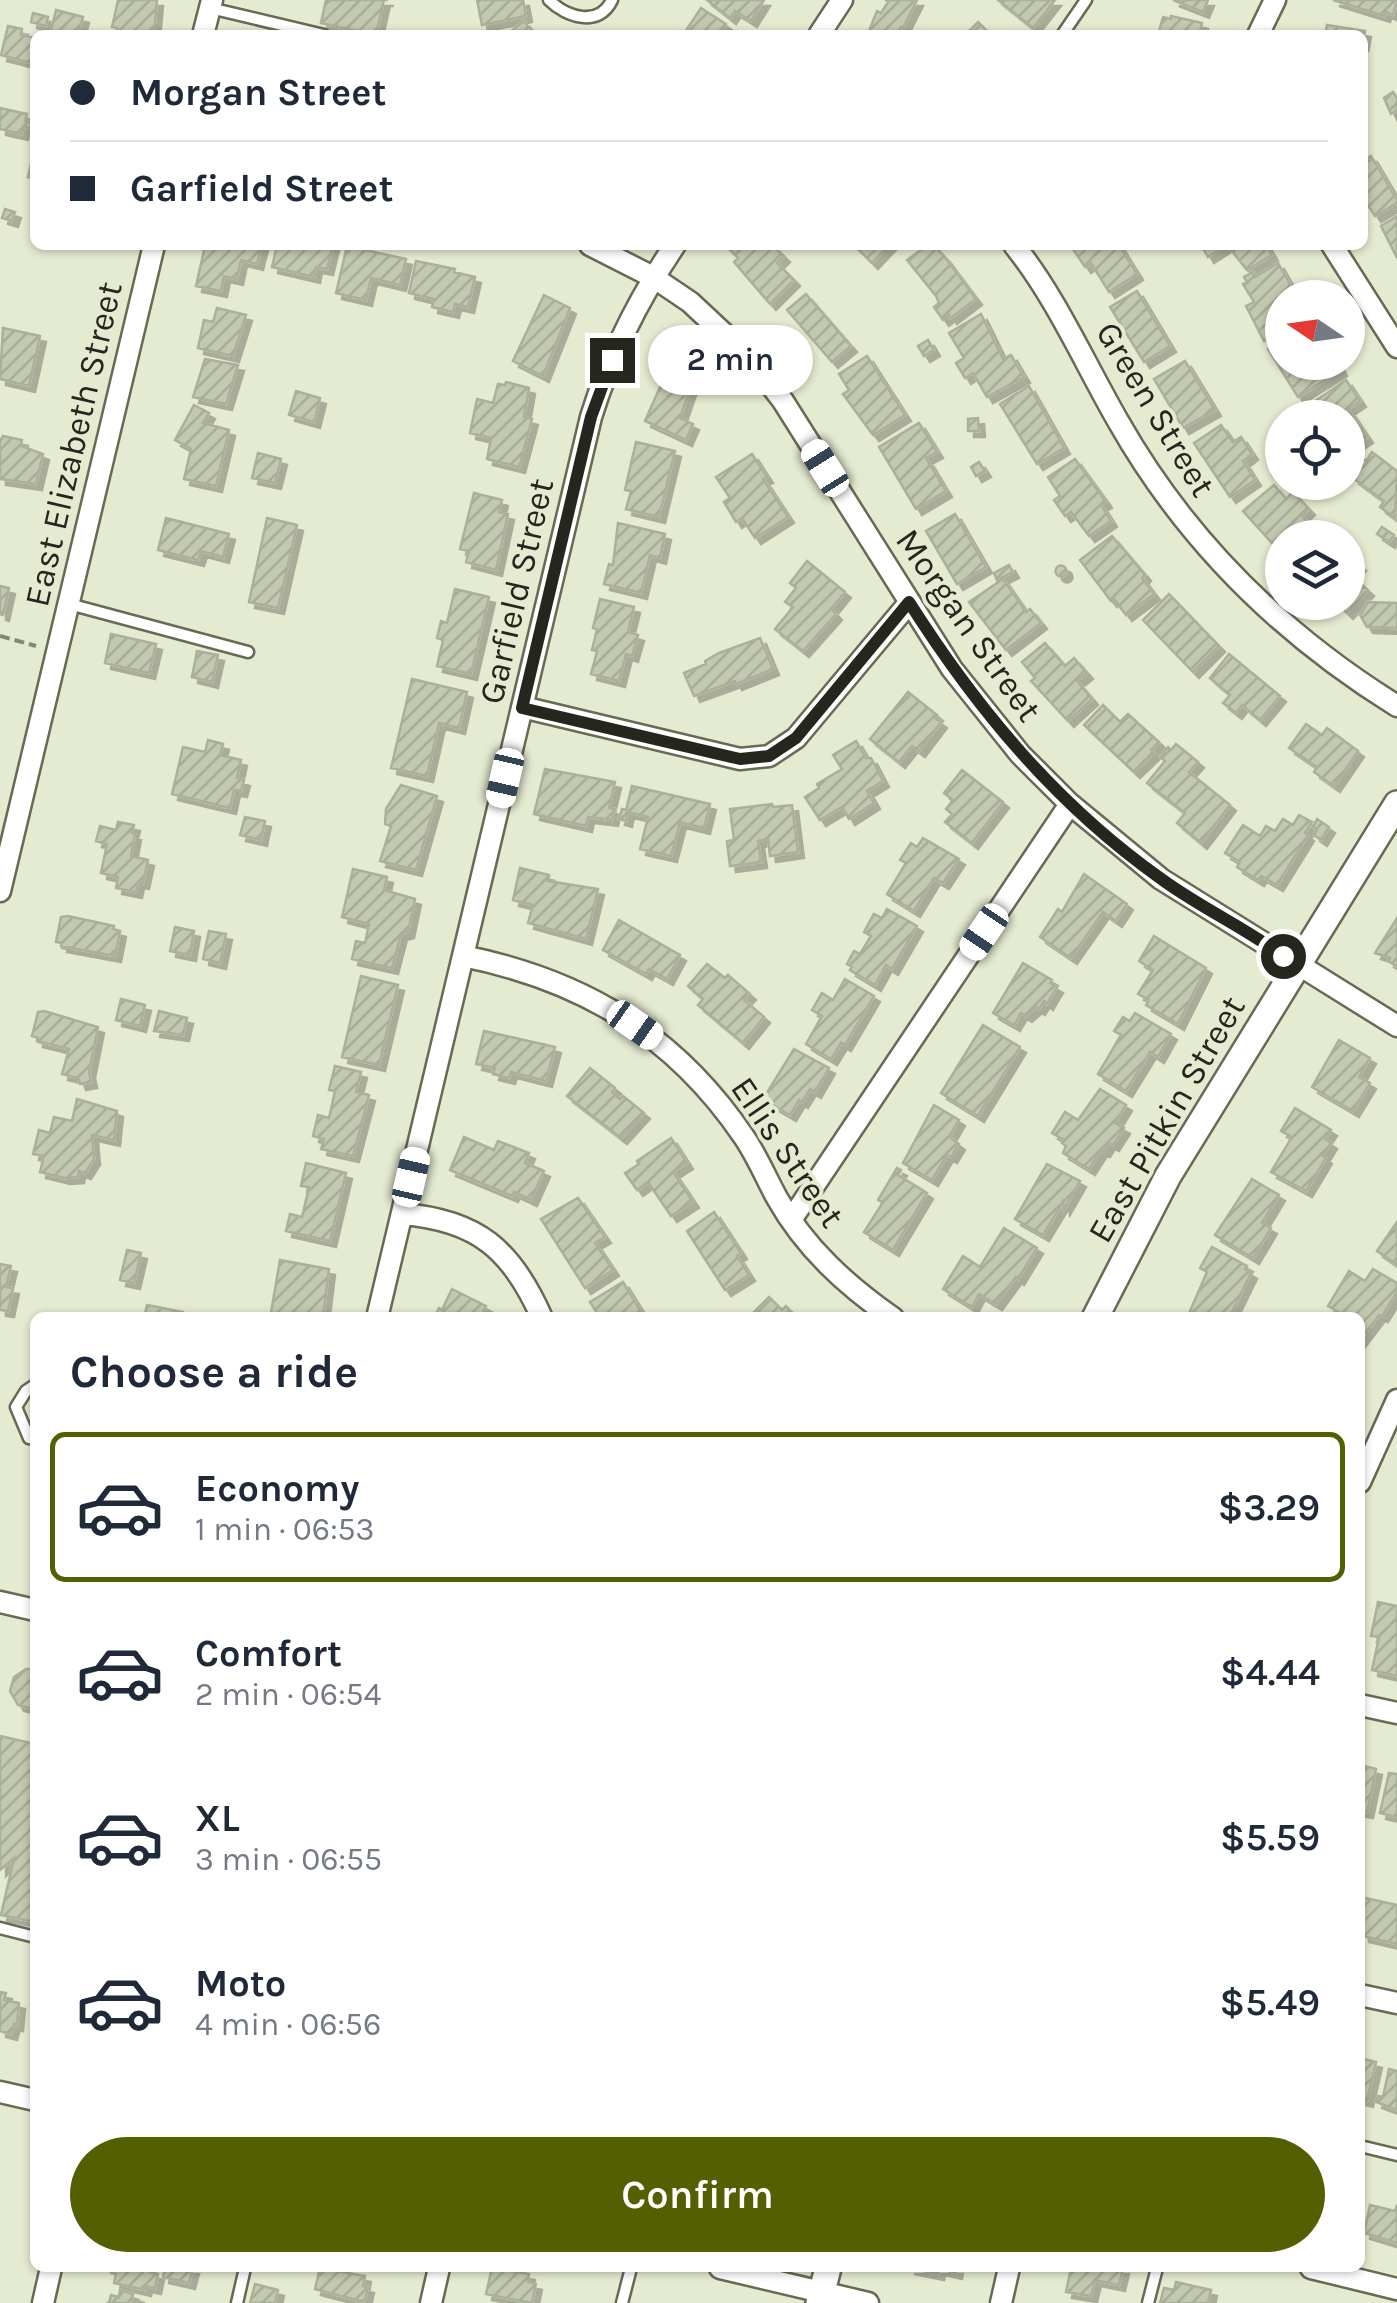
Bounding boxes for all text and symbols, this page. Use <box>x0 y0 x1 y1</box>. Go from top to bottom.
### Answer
text: Morgan Street <box>130 70 386 115</box>
text: Garfield Street <box>130 166 393 211</box>
street label: East Elizabeth Street <box>16 278 131 610</box>
north arrow <box>1265 280 1365 380</box>
map controls <box>1265 280 1365 620</box>
street label: Green Street <box>1087 314 1224 504</box>
callout: 2 min <box>647 325 812 395</box>
route end <box>590 338 635 383</box>
text: 2 min <box>687 341 774 378</box>
button: locate <box>1265 400 1365 500</box>
car <box>796 435 854 501</box>
street label: Garfield Street <box>471 475 562 708</box>
button: layers <box>1265 520 1365 620</box>
street label: Morgan Street <box>887 521 1050 729</box>
car <box>484 745 526 811</box>
car <box>955 899 1013 965</box>
route start <box>1261 934 1306 979</box>
street label: East Pitkin Street <box>1079 989 1254 1250</box>
car <box>602 996 668 1054</box>
street label: Ellis Street <box>722 1069 853 1235</box>
car <box>390 1144 432 1210</box>
text: Choose a ride <box>70 1346 358 1398</box>
icon: car <box>75 1462 165 1552</box>
text: Economy <box>195 1466 359 1511</box>
text: $3.29 <box>1218 1485 1320 1530</box>
text: 1 min · 06:53 <box>195 1511 375 1548</box>
icon: car <box>75 1627 165 1717</box>
text: Comfort <box>195 1631 342 1676</box>
text: $4.44 <box>1220 1650 1320 1695</box>
text: 2 min · 06:54 <box>195 1676 381 1713</box>
icon: car <box>75 1792 165 1882</box>
text: XL <box>195 1796 240 1841</box>
text: $5.59 <box>1220 1815 1320 1860</box>
text: 3 min · 06:55 <box>195 1841 382 1878</box>
icon: car <box>75 1957 165 2047</box>
text: Moto <box>195 1961 286 2006</box>
text: $5.49 <box>1220 1980 1320 2025</box>
text: 4 min · 06:56 <box>195 2006 381 2043</box>
button: Confirm <box>70 2137 1325 2252</box>

